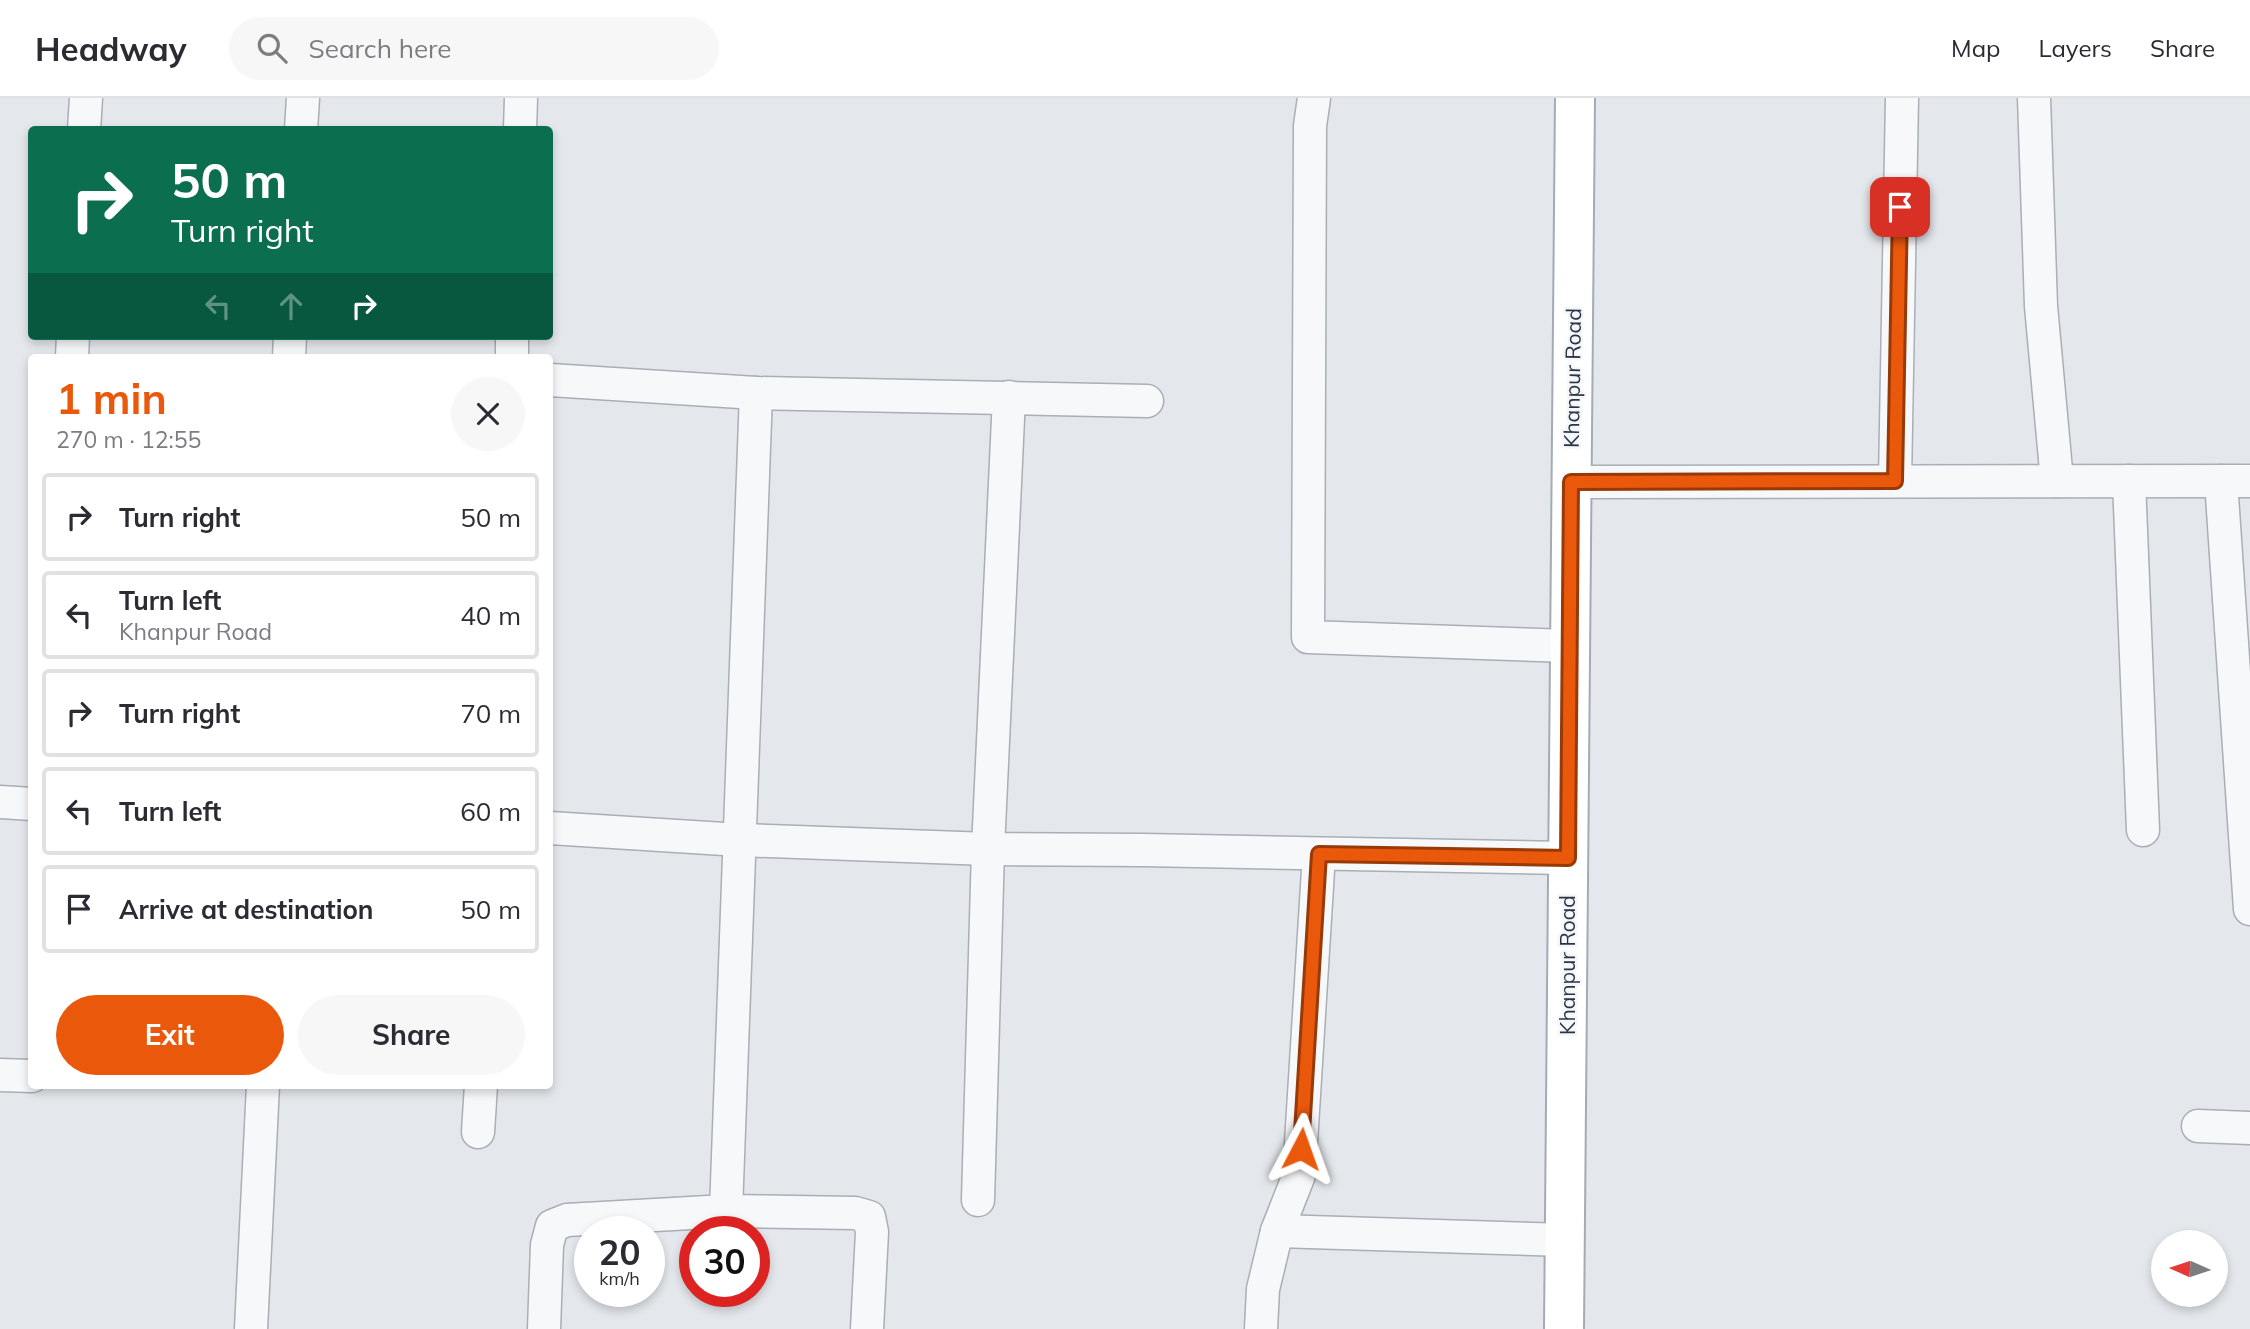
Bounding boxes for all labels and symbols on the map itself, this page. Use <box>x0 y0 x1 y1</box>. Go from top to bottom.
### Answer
pin <box>1870 177 1930 237</box>
street label: Khanpur Road <box>1558 308 1586 448</box>
street label: Khanpur Road <box>1554 895 1580 1035</box>
position arrow <box>1264 1112 1338 1186</box>
speed limit sign: 30 <box>679 1216 770 1307</box>
north arrow <box>2151 1230 2228 1307</box>

